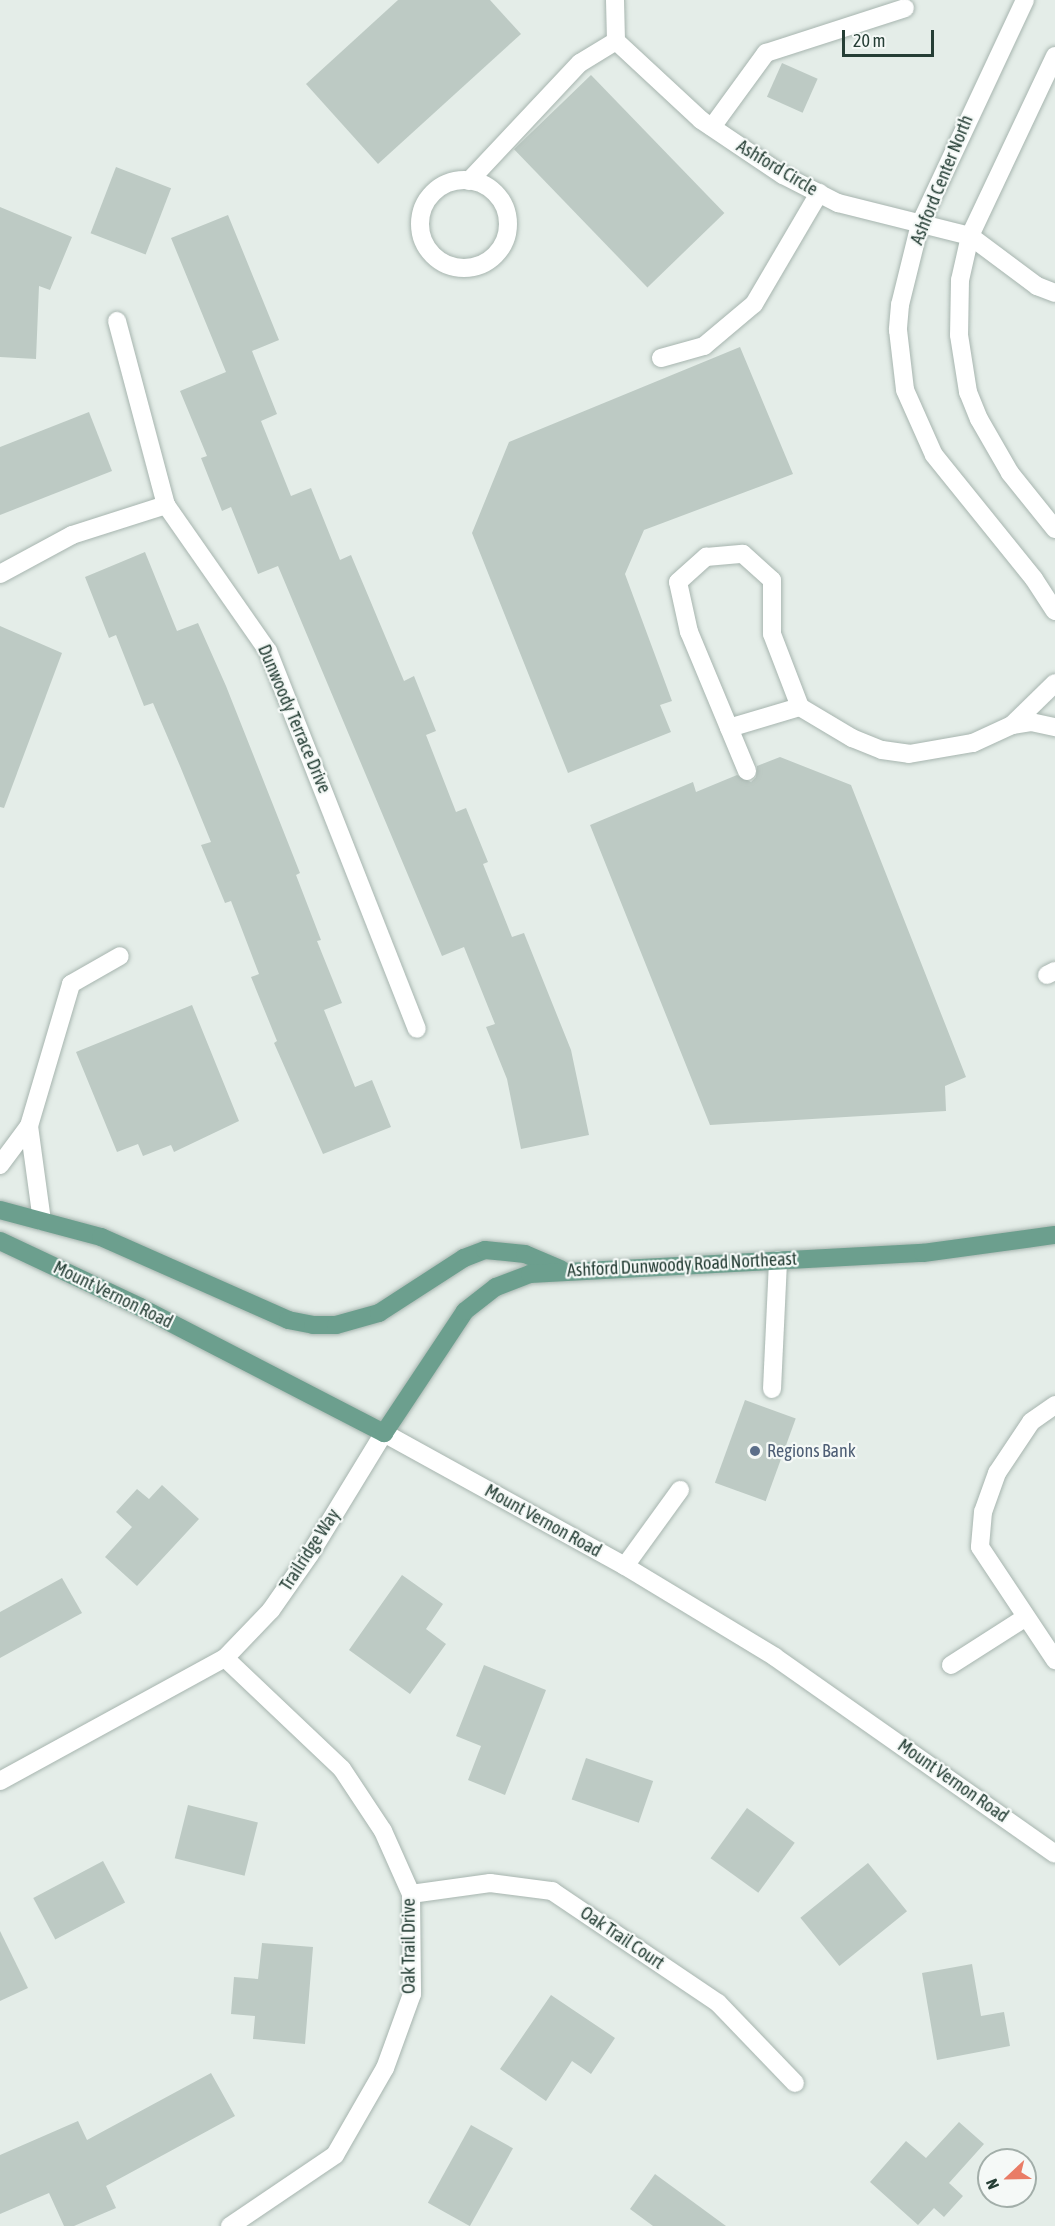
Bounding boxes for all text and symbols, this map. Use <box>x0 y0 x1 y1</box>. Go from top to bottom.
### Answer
scale bar <box>845 18 936 56</box>
text: 20 m <box>853 30 885 51</box>
street label: Ashford Center North <box>906 112 978 248</box>
street label: Ashford Circle <box>733 135 821 201</box>
street label: Dunwoody Terrace Drive <box>253 641 335 797</box>
street label: Ashford Dunwoody Road Northeast <box>567 1248 797 1282</box>
street label: Mount Vernon Road <box>50 1257 176 1333</box>
place label: Regions Bank <box>767 1440 856 1462</box>
marker: Regions Bank <box>748 1444 762 1458</box>
street label: Mount Vernon Road <box>481 1480 605 1562</box>
street label: Trailridge Way <box>276 1505 344 1595</box>
street label: Mount Vernon Road <box>894 1735 1012 1827</box>
street label: Oak Trail Drive <box>398 1898 420 1994</box>
street label: Oak Trail Court <box>576 1902 668 1974</box>
north arrow <box>977 2148 1037 2208</box>
text: N <box>982 2176 1002 2192</box>

